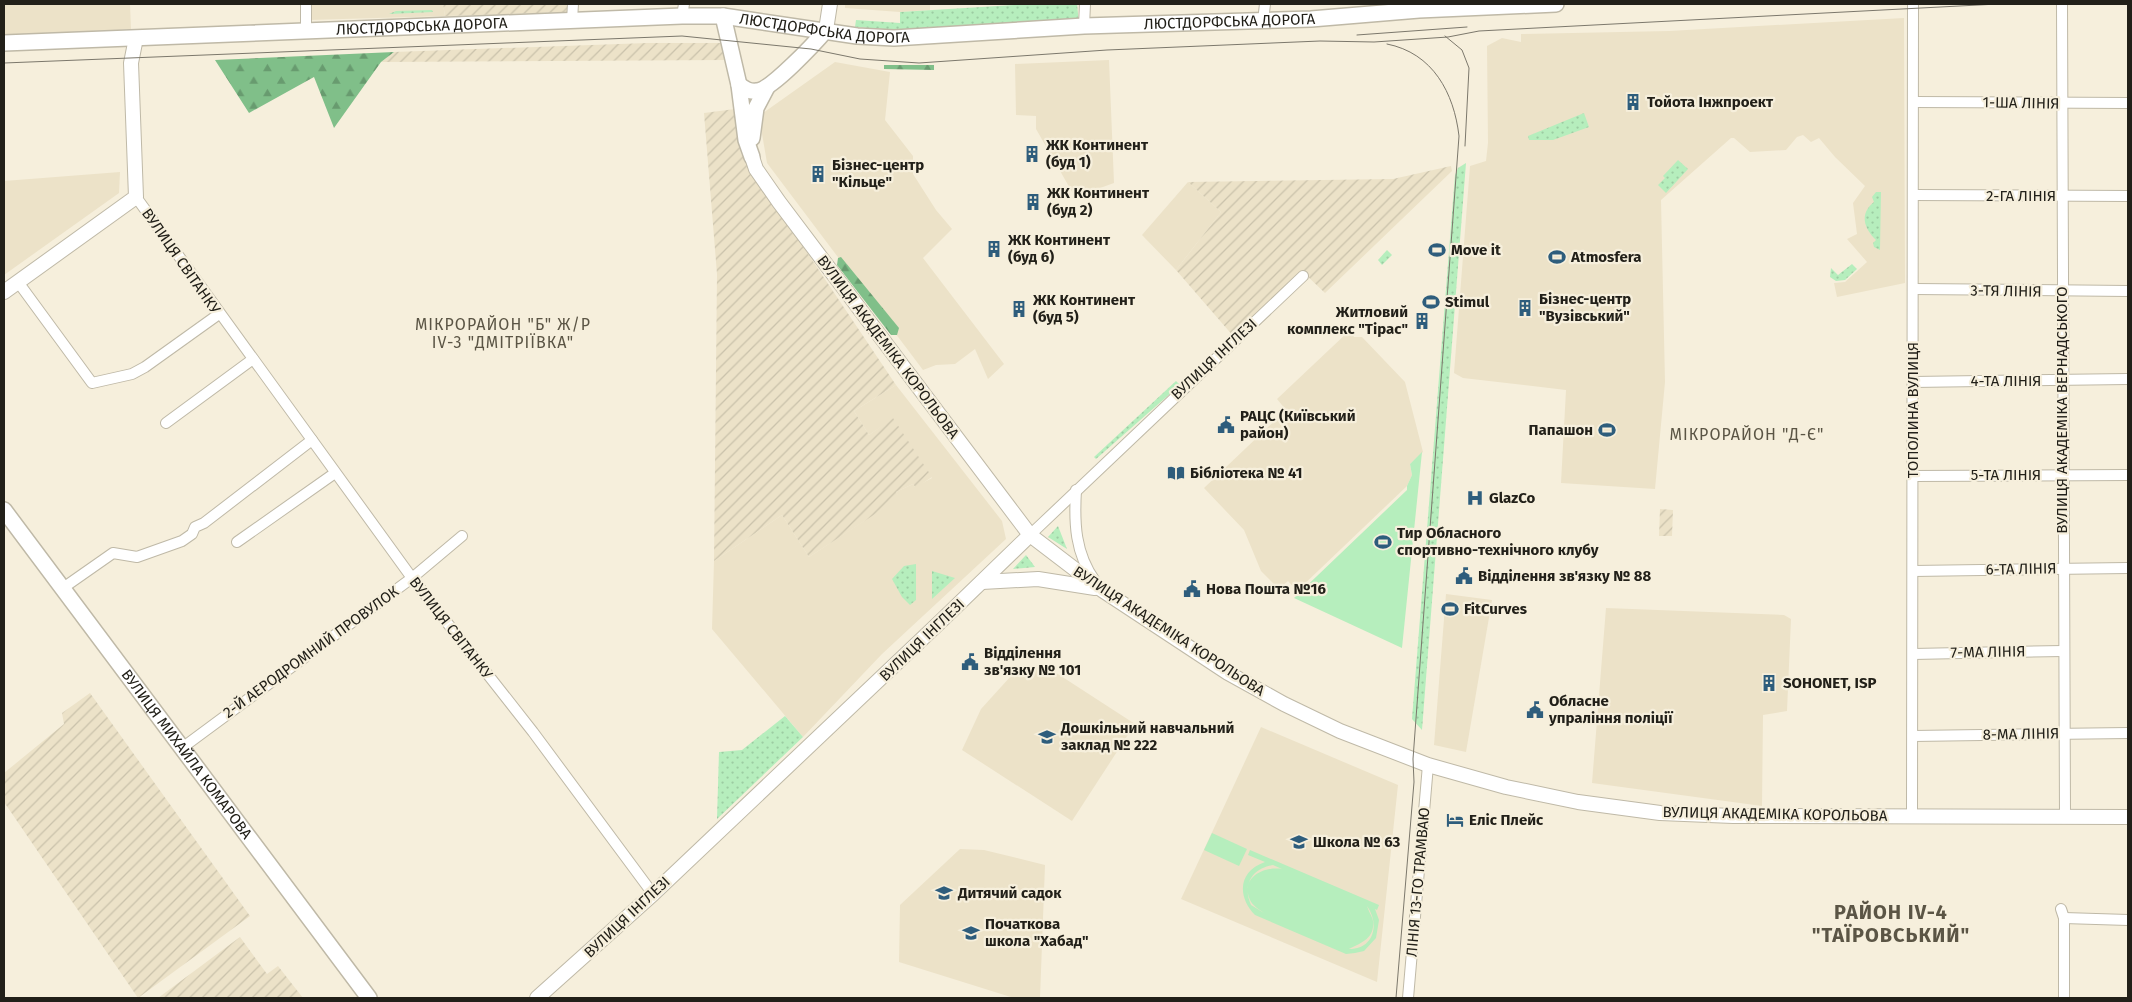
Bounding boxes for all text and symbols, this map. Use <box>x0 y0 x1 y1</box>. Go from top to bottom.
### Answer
street label: ЛЮСТДОРФСЬКА ДОРОГА <box>738 10 911 47</box>
street label: ЛЮСТДОРФСЬКА ДОРОГА <box>1144 10 1316 33</box>
street label: ЛЮСТДОРФСЬКА ДОРОГА <box>336 14 508 39</box>
building icon: Тойота Інжпроект <box>1623 92 1643 112</box>
place label: Тойота Інжпроект <box>1647 93 1774 111</box>
street label: 1-ША ЛІНІЯ <box>1982 93 2060 113</box>
place label: ЖК Континент (буд 1) <box>1045 136 1149 171</box>
building icon: ЖК Континент (буд 1) <box>1022 144 1042 164</box>
place label: Бізнес-центр "Кільце" <box>832 156 924 191</box>
building icon: Бізнес-центр "Кільце" <box>808 164 828 184</box>
place label: ЖК Континент (буд 2) <box>1046 184 1150 219</box>
street label: 2-ГА ЛІНІЯ <box>1986 187 2056 205</box>
building icon: ЖК Континент (буд 2) <box>1023 192 1043 212</box>
street label: ВУЛИЦЯ СВІТАНКУ <box>138 205 225 318</box>
place label: ЖК Континент (буд 6) <box>1007 231 1111 266</box>
building icon: ЖК Континент (буд 6) <box>984 239 1004 259</box>
sports icon: Move it <box>1427 240 1447 260</box>
place label: Move it <box>1451 241 1501 259</box>
sports icon: Atmosfera <box>1547 247 1567 267</box>
place label: Atmosfera <box>1570 248 1642 266</box>
street label: ВУЛИЦЯ АКАДЕМІКА КОРОЛЬОВА <box>813 252 963 442</box>
street label: 3-ТЯ ЛІНІЯ <box>1970 281 2042 301</box>
street label: ВУЛИЦЯ АКАДЕМІКА ВЕРНАДСЬКОГО <box>2053 286 2071 534</box>
place label: Бізнес-центр "Вузівський" <box>1539 290 1631 325</box>
place label: ЖК Континент (буд 5) <box>1032 291 1136 326</box>
sports icon: Stimul <box>1421 292 1441 312</box>
place label: Stimul <box>1445 293 1490 311</box>
building icon: Бізнес-центр "Вузівський" <box>1515 298 1535 318</box>
building icon: ЖК Континент (буд 5) <box>1009 299 1029 319</box>
place label: Житловий комплекс "Тірас" <box>1287 303 1408 338</box>
building icon: Житловий комплекс "Тірас" <box>1412 311 1432 331</box>
district label: МІКРОРАЙОН "Б" Ж/Р IV-3 "ДМІТРІЇВКА" <box>415 315 591 352</box>
street label: ВУЛИЦЯ ІНГЛЕЗІ <box>1167 315 1261 403</box>
street label: ТОПОЛИНА ВУЛИЦЯ <box>1904 342 1922 478</box>
street label: 4-ТА ЛІНІЯ <box>1971 372 2041 390</box>
place label: РАЦС (Київський район) <box>1240 407 1356 442</box>
public building icon: РАЦС (Київський район) <box>1216 415 1236 435</box>
sports icon: Папашон <box>1597 420 1617 440</box>
place label: Папашон <box>1529 421 1593 439</box>
district label: МІКРОРАЙОН "Д-Є" <box>1670 425 1824 444</box>
library icon: Бібліотека № 41 <box>1166 463 1186 483</box>
place label: Бібліотека № 41 <box>1190 464 1302 482</box>
street label: 5-ТА ЛІНІЯ <box>1971 466 2041 484</box>
hospital icon: GlazCo <box>1465 488 1485 508</box>
place label: GlazCo <box>1489 489 1535 507</box>
place label: Тир Обласного спортивно-технічного клубу <box>1397 524 1599 559</box>
sports icon: Тир Обласного спортивно-технічного клубу <box>1373 532 1393 552</box>
street label: 6-ТА ЛІНІЯ <box>1985 559 2057 579</box>
street label: ВУЛИЦЯ АКАДЕМІКА КОРОЛЬОВА <box>1070 562 1268 700</box>
public building icon: Відділення зв'язку № 88 <box>1454 566 1474 586</box>
place label: Відділення зв'язку № 88 <box>1478 567 1651 585</box>
street label: ВУЛИЦЯ СВІТАНКУ <box>406 573 497 683</box>
public building icon: Нова Пошта №16 <box>1182 579 1202 599</box>
place label: Нова Пошта №16 <box>1206 580 1326 598</box>
street label: 2-Й АЕРОДРОМНИЙ ПРОВУЛОК <box>220 582 402 722</box>
street label: ВУЛИЦЯ ІНГЛЕЗІ <box>876 595 968 685</box>
sports icon: FitCurves <box>1440 599 1460 619</box>
place label: FitCurves <box>1464 600 1527 618</box>
street label: 7-МА ЛІНІЯ <box>1950 642 2026 662</box>
place label: Відділення зв'язку № 101 <box>984 644 1081 679</box>
public building icon: Відділення зв'язку № 101 <box>960 652 980 672</box>
street label: ВУЛИЦЯ МИХАЙЛА КОМАРОВА <box>117 666 256 843</box>
building icon: SOHONET, ISP <box>1759 673 1779 693</box>
place label: SOHONET, ISP <box>1783 674 1876 692</box>
place label: Обласне упраління поліції <box>1548 692 1674 727</box>
public building icon: Обласне упраління поліції <box>1525 700 1545 720</box>
place label: Дошкільний навчальний заклад № 222 <box>1060 719 1234 754</box>
street label: 8-МА ЛІНІЯ <box>1983 724 2059 744</box>
school or university icon: Дошкільний навчальний заклад № 222 <box>1037 727 1057 747</box>
street label: ВУЛИЦЯ АКАДЕМІКА КОРОЛЬОВА <box>1663 803 1888 825</box>
street label: ЛІНІЯ 13-ГО ТРАМВАЮ <box>1402 806 1434 958</box>
hotel icon: Еліс Плейс <box>1445 810 1465 830</box>
place label: Еліс Плейс <box>1469 811 1544 829</box>
school or university icon: Школа № 63 <box>1289 832 1309 852</box>
place label: Школа № 63 <box>1313 833 1400 851</box>
street label: ВУЛИЦЯ ІНГЛЕЗІ <box>580 873 674 961</box>
school or university icon: Дитячий садок <box>934 883 954 903</box>
place label: Дитячий садок <box>957 884 1062 902</box>
district label: РАЙОН IV-4 "ТАЇРОВСЬКИЙ" <box>1812 900 1970 947</box>
place label: Початкова школа "Хабад" <box>985 915 1089 950</box>
school or university icon: Початкова школа "Хабад" <box>961 923 981 943</box>

